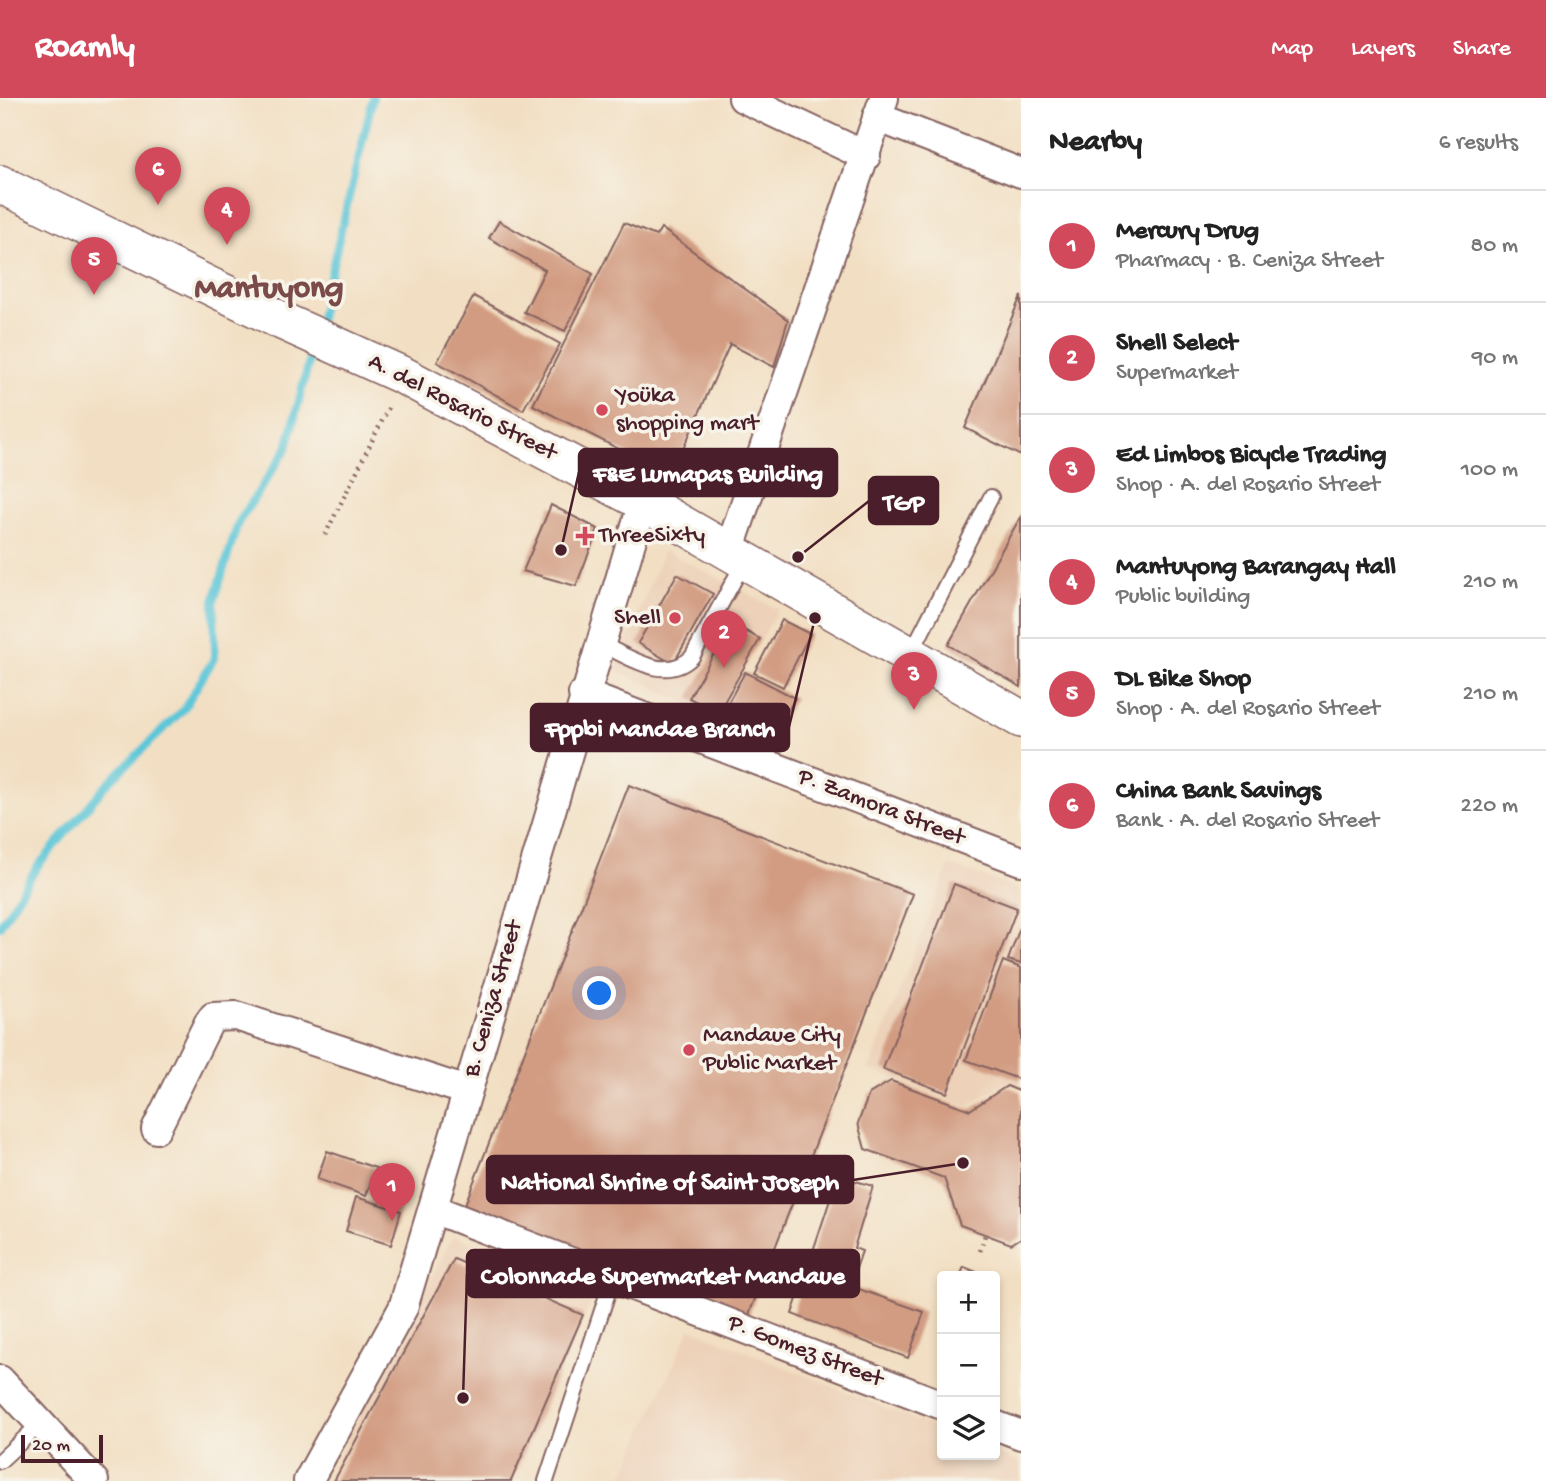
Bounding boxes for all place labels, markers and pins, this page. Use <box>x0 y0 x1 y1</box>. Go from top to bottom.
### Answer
pin: 6 <box>135 147 181 205</box>
pin: 4 <box>204 187 250 245</box>
pin: 5 <box>71 237 117 295</box>
place label: Yoüka shopping mart <box>614 382 761 439</box>
marker: Yoüka shopping mart <box>594 402 610 418</box>
callout: F&E Lumapas Building <box>579 449 837 496</box>
callout: TGP <box>869 477 938 524</box>
place label: ThreeSixty <box>597 522 705 551</box>
marker: ThreeSixty <box>577 528 593 544</box>
place label: Shell <box>614 604 661 633</box>
marker: Shell <box>667 610 683 626</box>
pin: 2 <box>701 610 747 668</box>
pin: 3 <box>891 652 937 710</box>
callout: Fppbi Mandae Branch <box>531 704 789 751</box>
place label: Mandaue City Public Market <box>702 1022 841 1079</box>
marker: Mandaue City Public Market <box>681 1042 697 1058</box>
callout: National Shrine of Saint Joseph <box>487 1156 853 1203</box>
pin: 1 <box>369 1163 415 1221</box>
callout: Colonnade Supermarket Mandaue <box>467 1250 859 1297</box>

